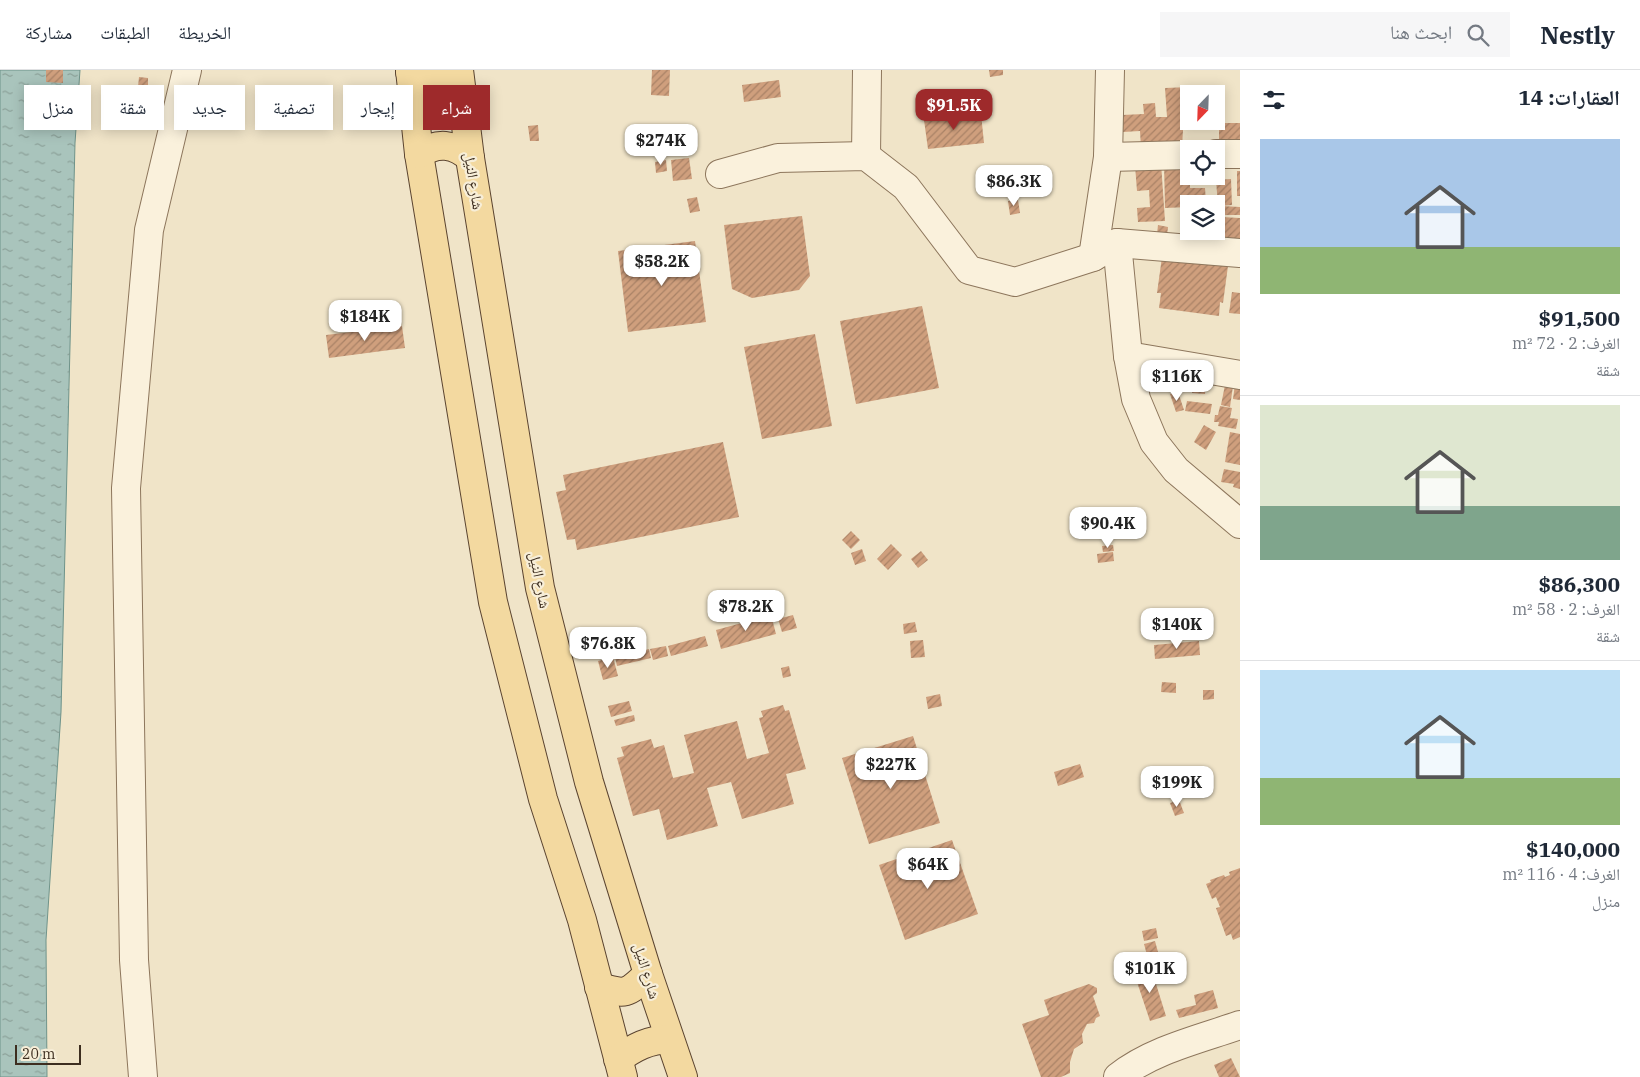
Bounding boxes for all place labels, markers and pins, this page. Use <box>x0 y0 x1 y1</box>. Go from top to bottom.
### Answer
pin: $91.5K <box>913 88 995 131</box>
pin: $274K <box>626 124 696 166</box>
pin: $86.3K <box>973 164 1055 207</box>
pin: $58.2K <box>621 244 703 287</box>
pin: $184K <box>330 300 400 342</box>
pin: $116K <box>1142 360 1212 402</box>
pin: $90.4K <box>1067 506 1149 549</box>
pin: $78.2K <box>705 590 787 632</box>
pin: $140K <box>1142 608 1212 650</box>
pin: $76.8K <box>567 626 649 669</box>
pin: $227K <box>856 748 926 790</box>
pin: $199K <box>1142 766 1212 808</box>
pin: $64K <box>898 848 958 890</box>
pin: $101K <box>1115 952 1185 994</box>

